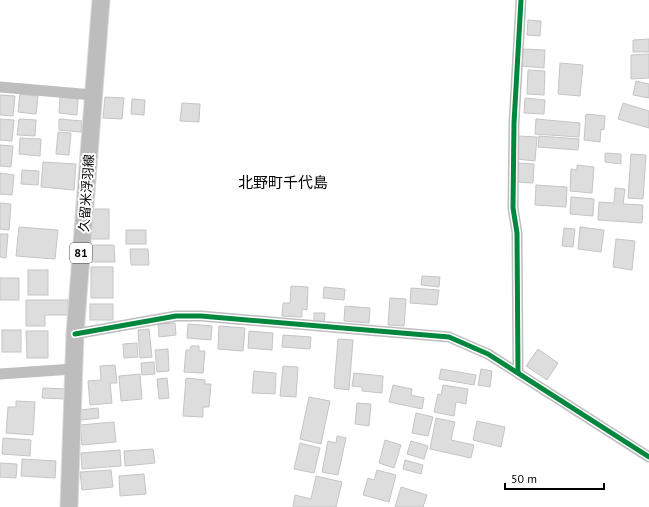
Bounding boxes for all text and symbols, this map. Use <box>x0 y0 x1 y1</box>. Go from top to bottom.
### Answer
street label: 久留米浮羽線 <box>75 154 98 233</box>
district label: 北野町千代島 <box>238 173 328 192</box>
road number: 81 <box>70 243 92 263</box>
scale bar <box>505 465 604 491</box>
text: 50 m <box>511 471 537 486</box>

